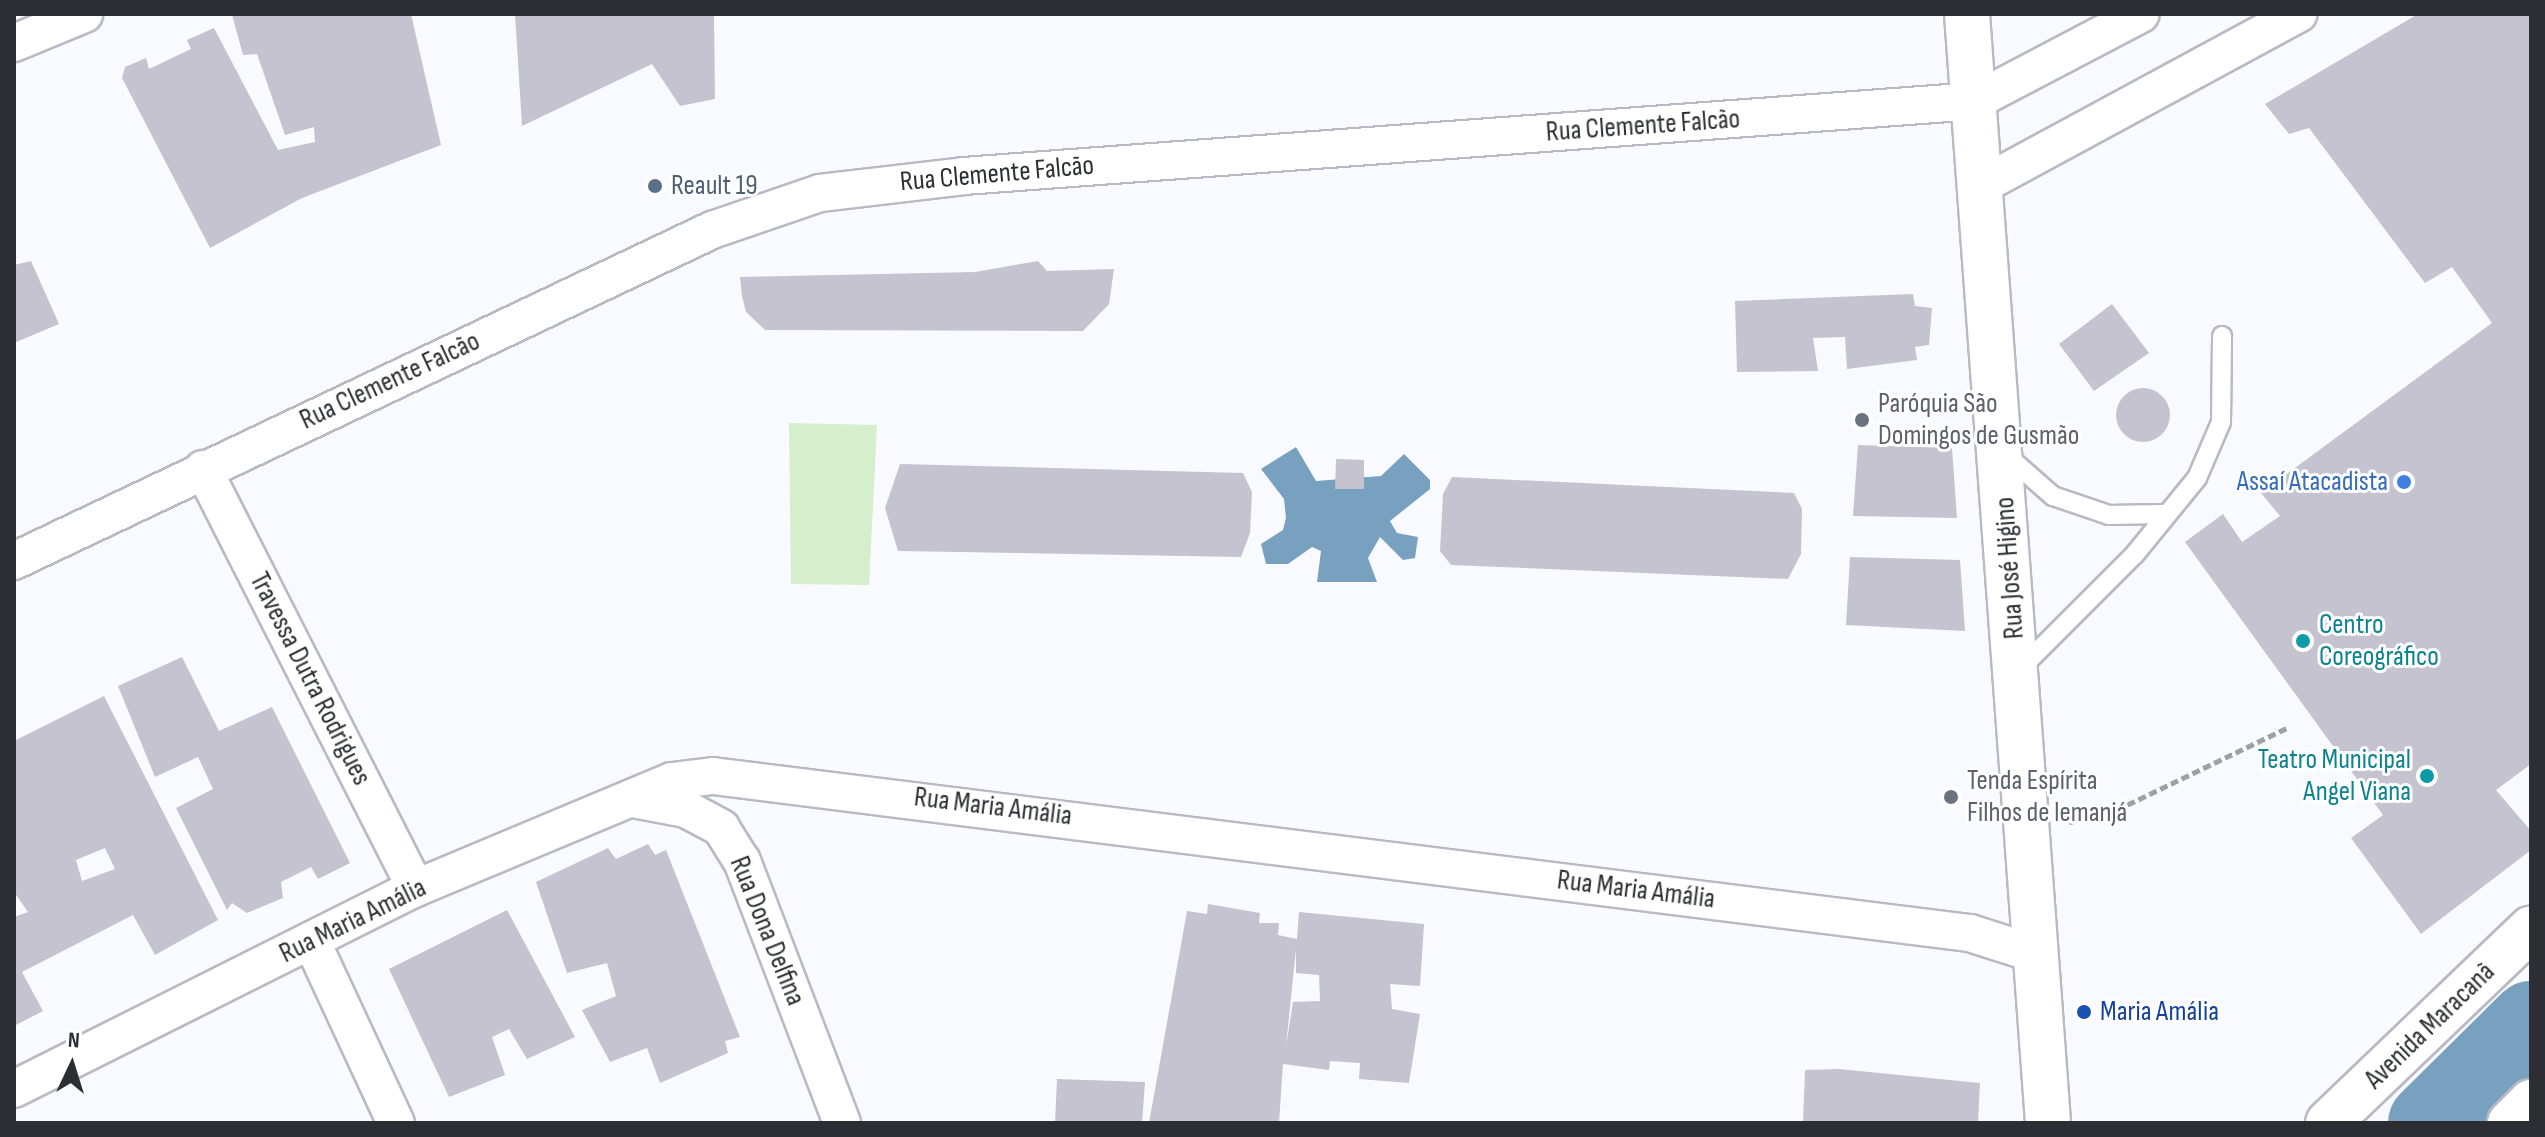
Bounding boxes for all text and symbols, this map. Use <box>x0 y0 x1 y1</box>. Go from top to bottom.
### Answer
street label: Rua Clemente Falcão <box>1545 102 1741 150</box>
street label: Rua Clemente Falcão <box>899 149 1095 199</box>
place label: Reault 19 <box>671 169 758 203</box>
marker: Reault 19 <box>646 177 664 195</box>
street label: Rua Clemente Falcão <box>295 325 485 437</box>
place label: Paróquia São Domingos de Gusmão <box>1878 387 2079 453</box>
marker: Paróquia São Domingos de Gusmão <box>1853 411 1871 429</box>
place label: Assaí Atacadista <box>2237 465 2388 499</box>
marker: Assaí Atacadista <box>2395 473 2413 491</box>
street label: Rua José Higino <box>1988 496 2032 640</box>
street label: Travessa Dutra Rodrigues <box>242 567 378 791</box>
place label: Centro Coreográfico <box>2319 608 2439 674</box>
marker: Centro Coreográfico <box>2294 632 2312 650</box>
place label: Teatro Municipal Angel Viana <box>2258 743 2411 809</box>
place label: Tenda Espírita Filhos de Iemanjá <box>1967 764 2127 830</box>
marker: Teatro Municipal Angel Viana <box>2418 767 2436 785</box>
street label: Rua Maria Amália <box>912 781 1074 833</box>
marker: Tenda Espírita Filhos de Iemanjá <box>1942 788 1960 806</box>
street label: Rua Dona Delfina <box>722 852 812 1010</box>
street label: Rua Maria Amália <box>1555 864 1717 916</box>
street label: Rua Maria Amália <box>274 871 432 971</box>
street label: Avenida Maracanã <box>2358 956 2502 1096</box>
place label: Maria Amália <box>2100 995 2219 1029</box>
marker: Maria Amália <box>2075 1003 2093 1021</box>
north arrow <box>32 1025 112 1105</box>
text: N <box>67 1027 81 1054</box>

